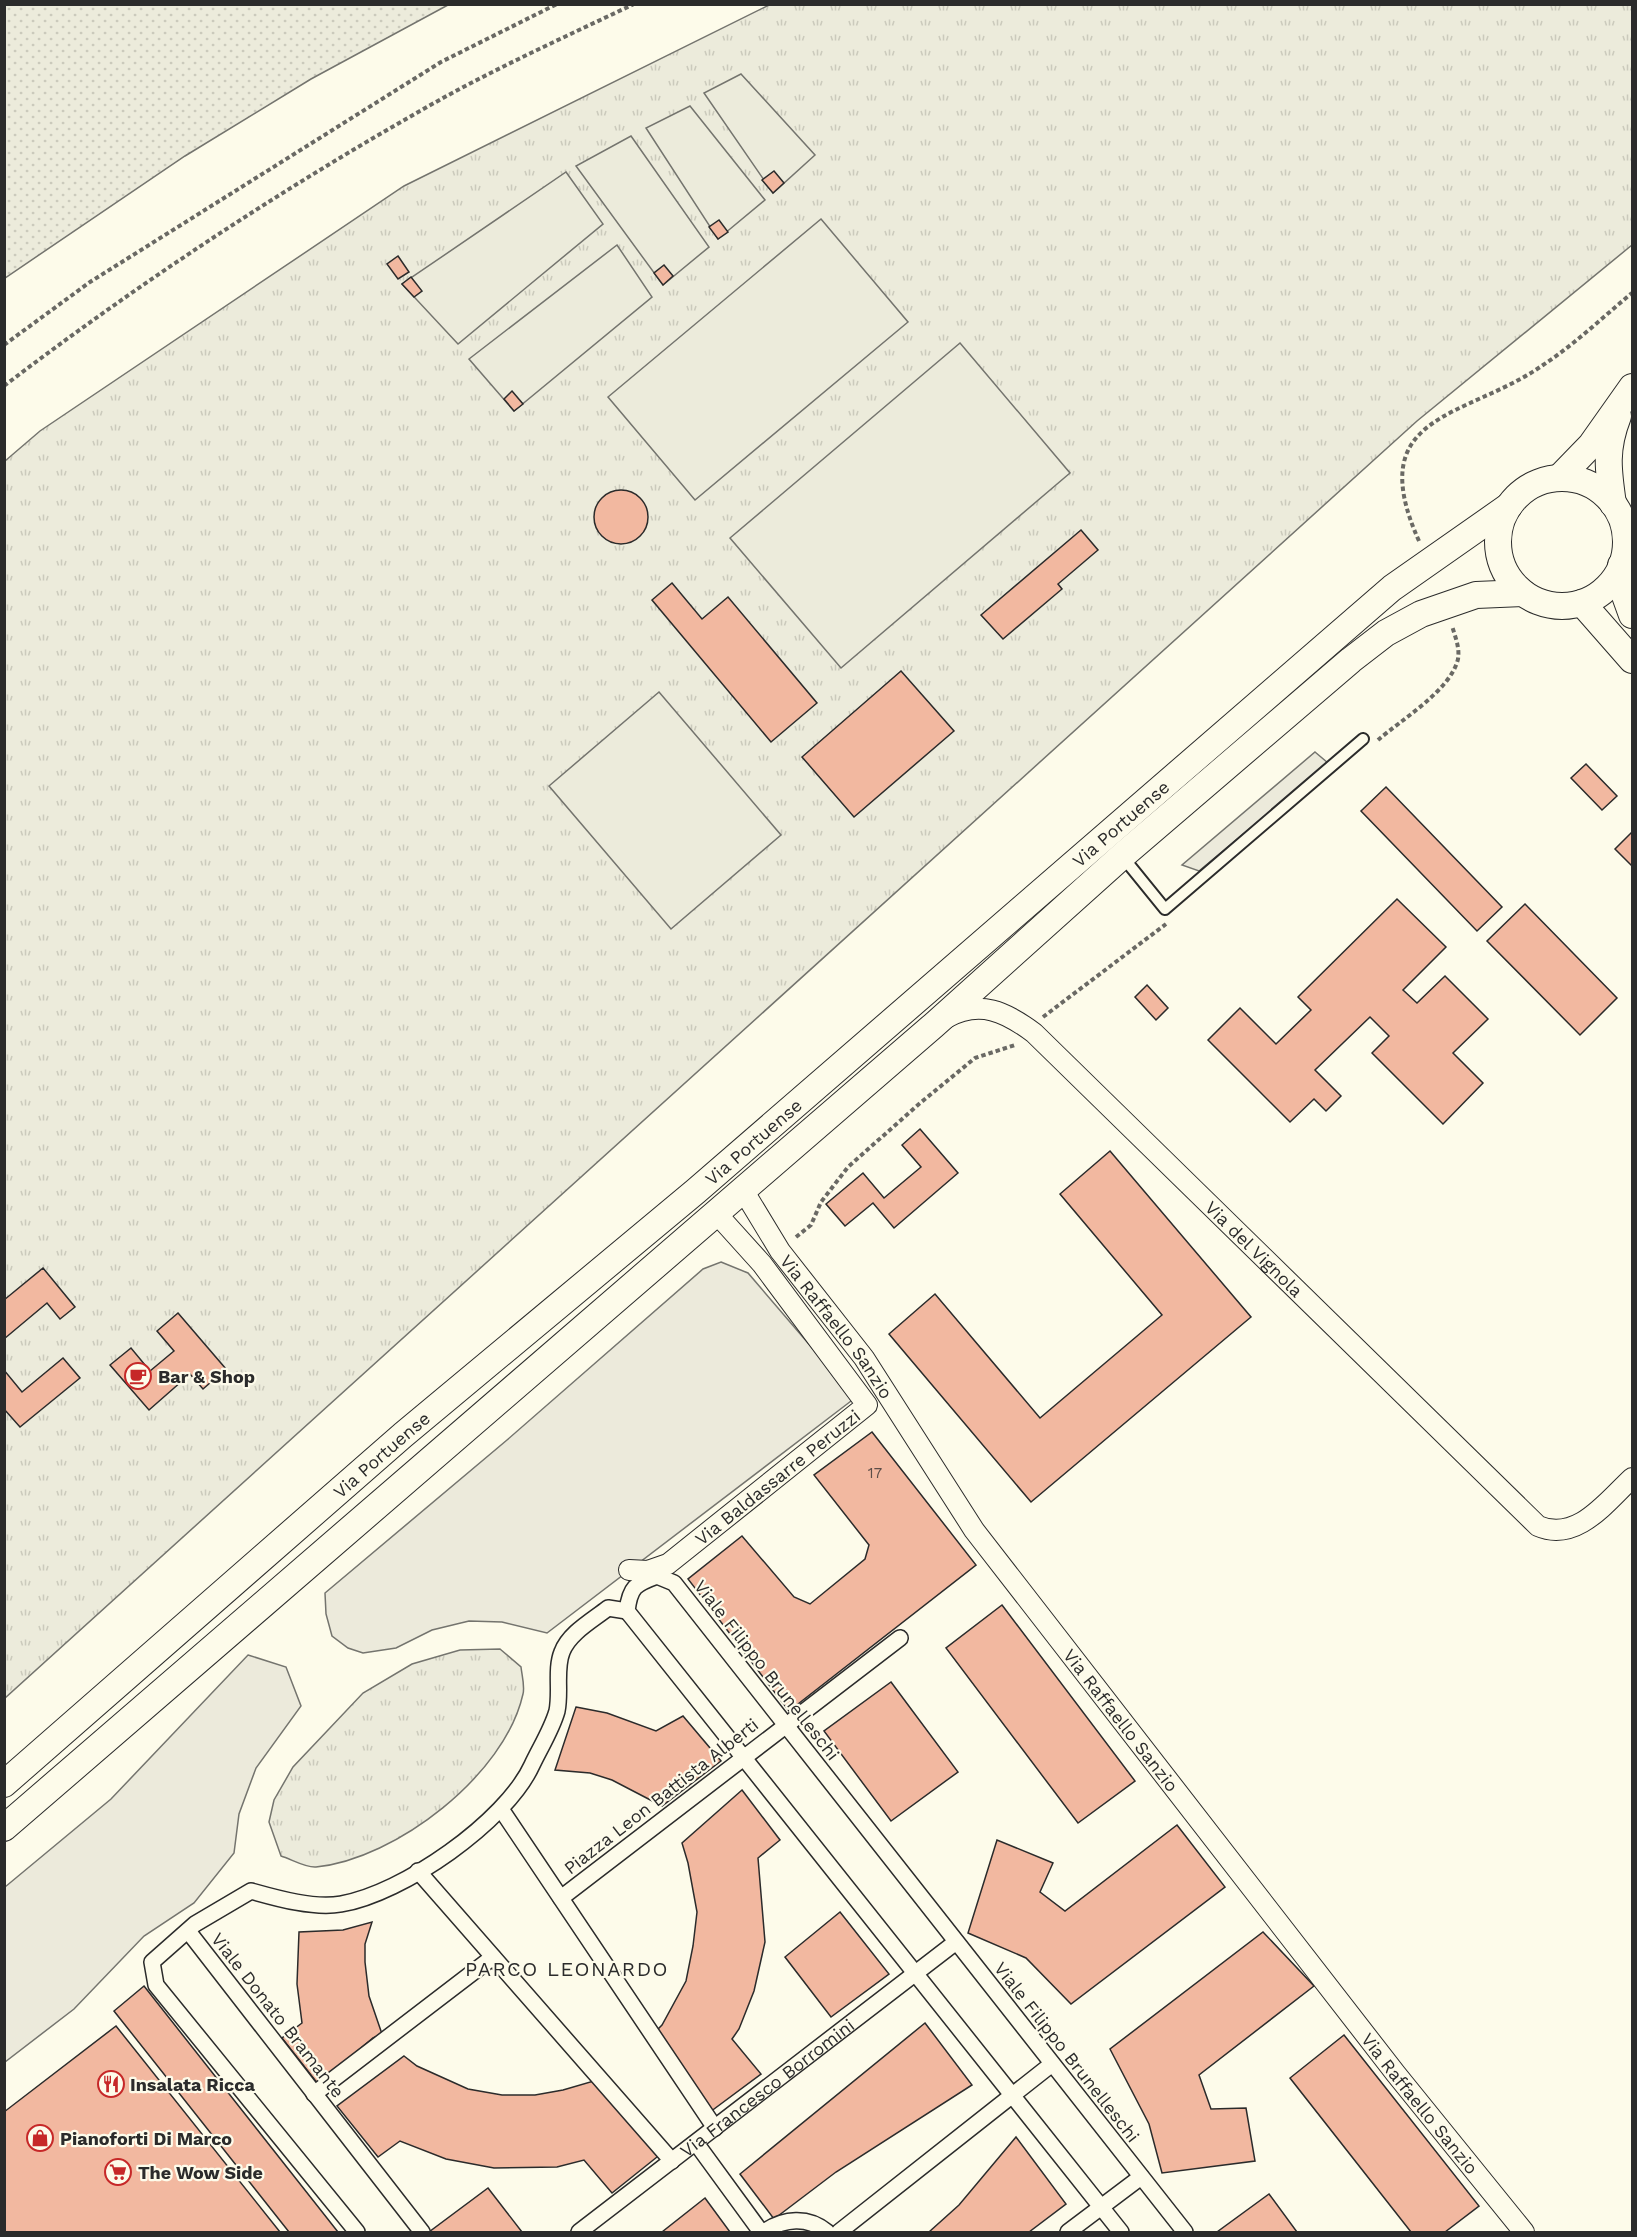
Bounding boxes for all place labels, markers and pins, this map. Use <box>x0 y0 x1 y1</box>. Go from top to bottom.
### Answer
cafe icon: Bar & Shop <box>123 1361 153 1391</box>
place label: Bar & Shop <box>158 1366 255 1387</box>
restaurant icon: Insalata Ricca <box>96 2069 126 2099</box>
place label: Insalata Ricca <box>130 2074 255 2095</box>
shop icon: Pianoforti Di Marco <box>25 2123 55 2153</box>
place label: Pianoforti Di Marco <box>60 2128 232 2149</box>
supermarket icon: The Wow Side <box>103 2157 133 2187</box>
place label: The Wow Side <box>138 2162 263 2183</box>

